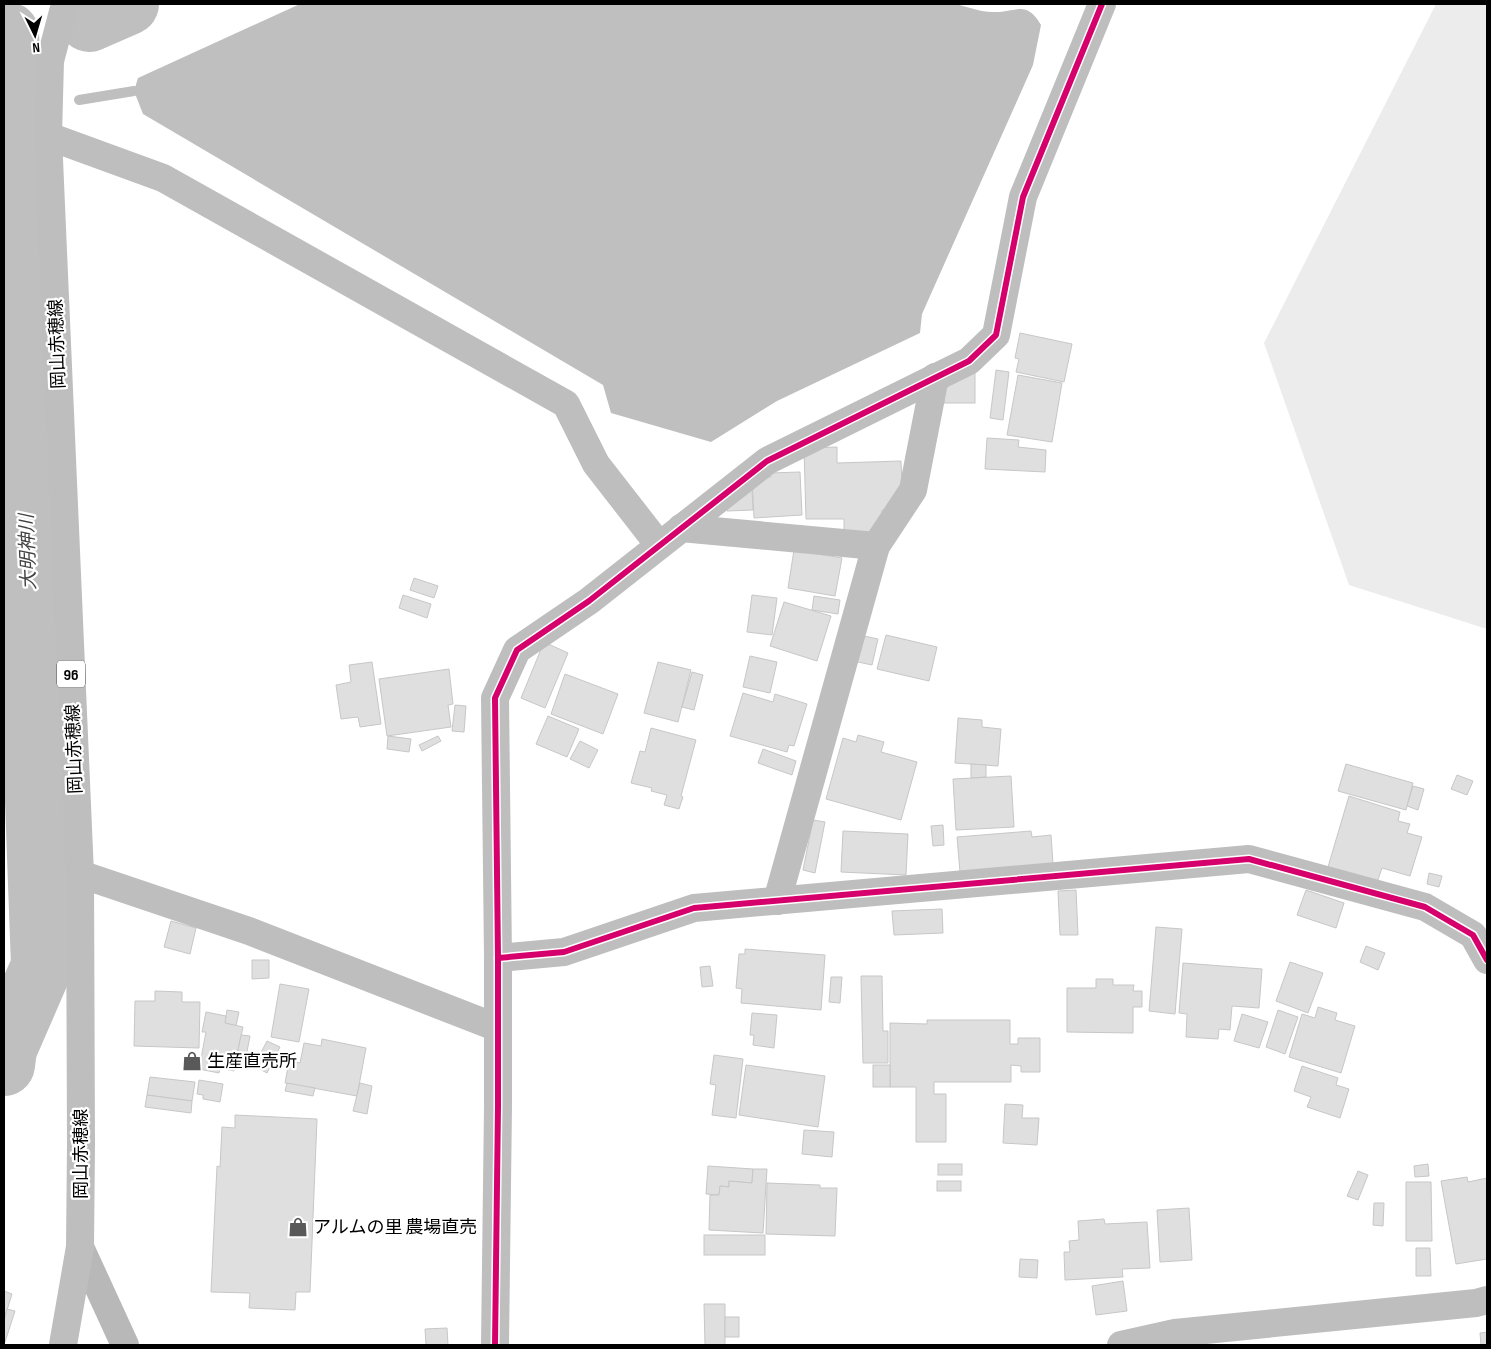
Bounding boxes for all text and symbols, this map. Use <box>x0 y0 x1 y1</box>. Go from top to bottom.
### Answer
north arrow <box>10 10 60 60</box>
text: N <box>32 39 41 56</box>
street label: 岡山赤穂線 <box>45 299 70 389</box>
water label: 大明神川 <box>16 512 41 590</box>
road number: 96 <box>57 661 85 688</box>
street label: 岡山赤穂線 <box>62 704 87 794</box>
shop icon: 生産直売所 <box>181 1050 203 1072</box>
place label: 生産直売所 <box>207 1051 297 1072</box>
street label: 岡山赤穂線 <box>71 1109 92 1199</box>
shop icon: アルムの里 農場直売 <box>287 1216 309 1238</box>
place label: アルムの里 農場直売 <box>313 1217 477 1238</box>

